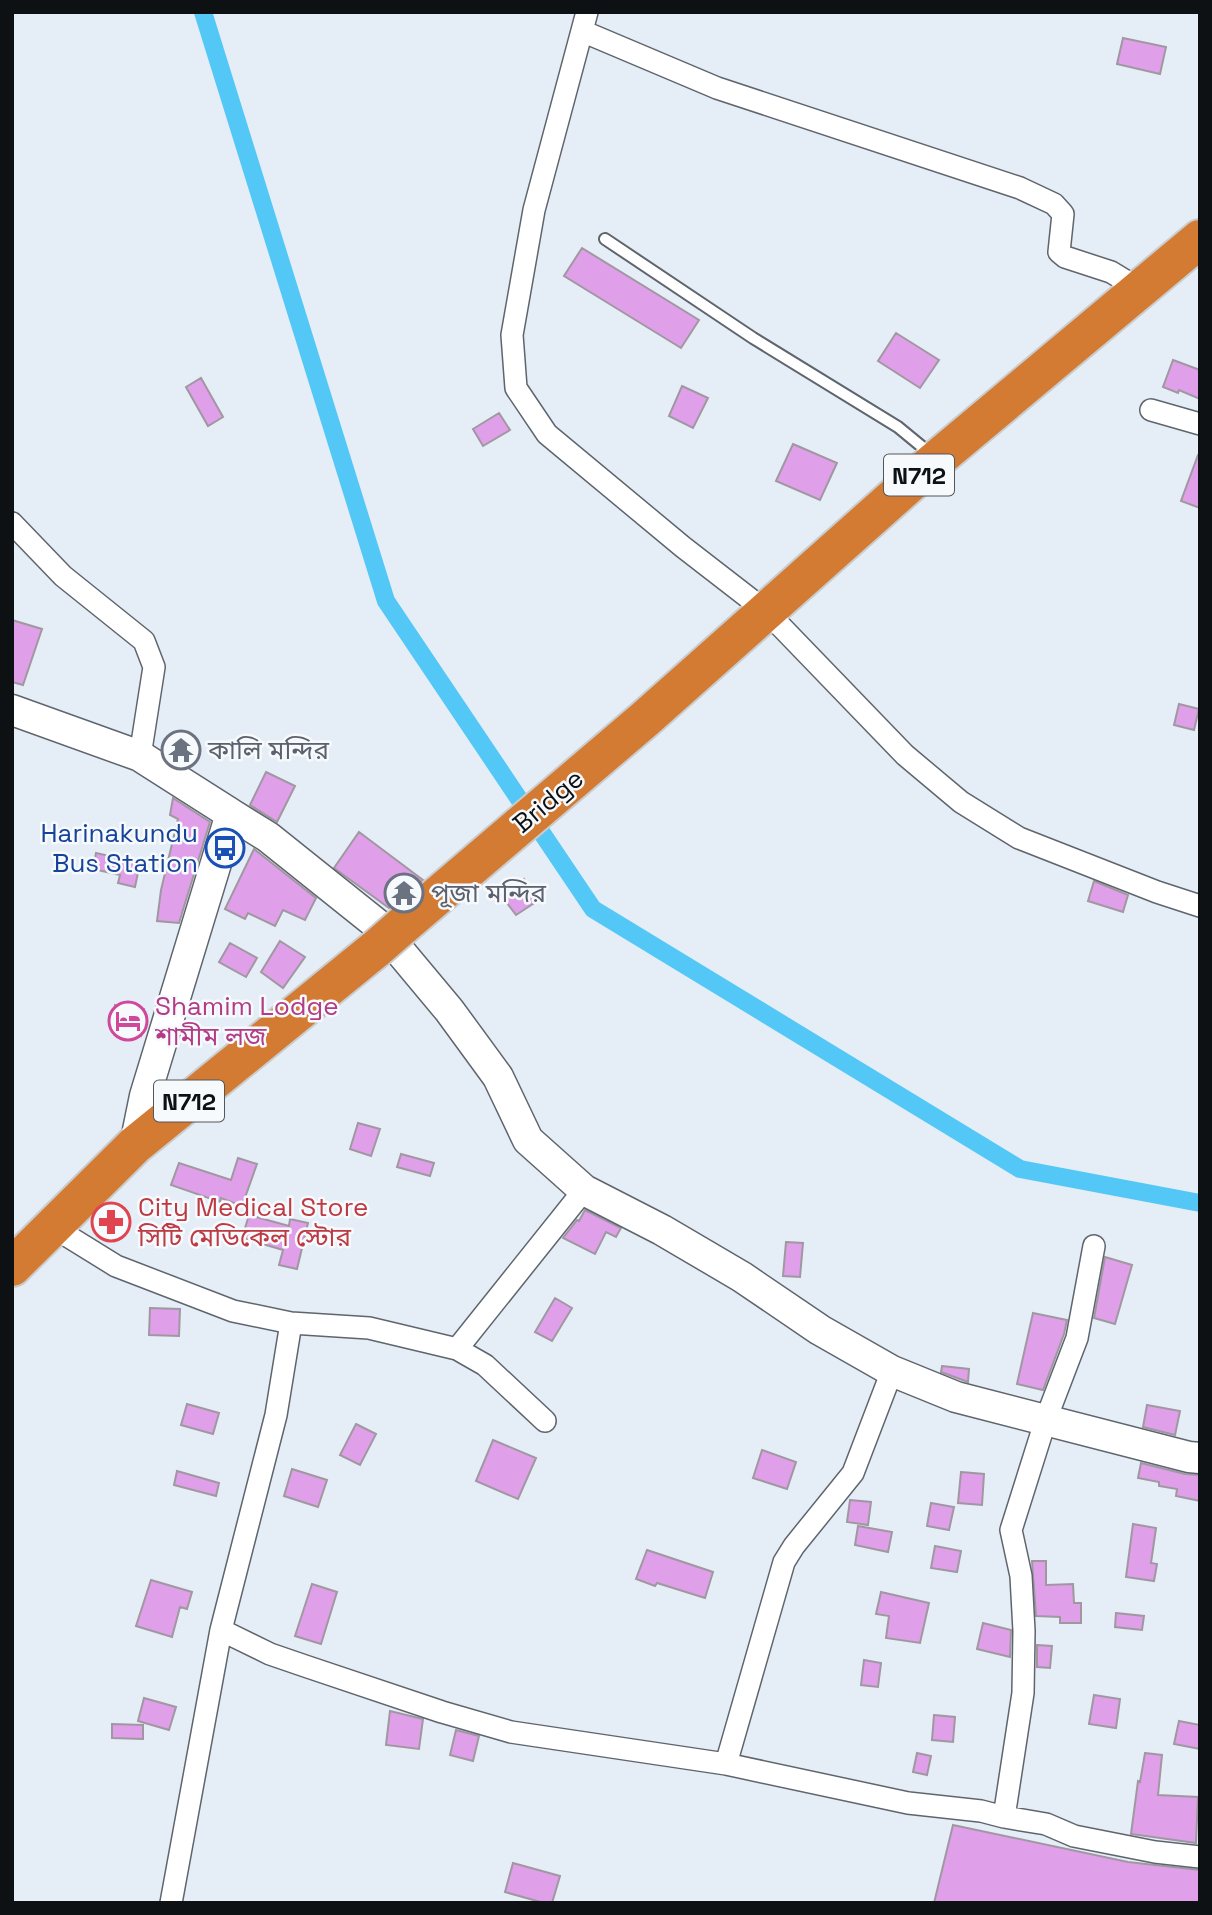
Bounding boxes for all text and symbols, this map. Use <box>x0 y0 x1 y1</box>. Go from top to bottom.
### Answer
road number: N712 <box>884 454 954 496</box>
temple icon: কালি মন্দির <box>160 729 202 771</box>
place label: কালি মন্দির <box>207 733 329 767</box>
street label: Bridge <box>506 762 590 840</box>
place label: Harinakundu Bus Station <box>40 816 198 880</box>
bus stop icon: Harinakundu Bus Station <box>204 827 246 869</box>
temple icon: পূজা মন্দির <box>383 872 425 914</box>
place label: পূজা মন্দির <box>431 876 547 910</box>
place label: Shamim Lodge শামীম লজ <box>154 989 339 1053</box>
hotel icon: Shamim Lodge শামীম লজ <box>107 1000 149 1042</box>
road number: N712 <box>154 1080 224 1121</box>
place label: City Medical Store সিটি মেডিকেল স্টোর <box>137 1190 368 1254</box>
pharmacy icon: City Medical Store সিটি মেডিকেল স্টোর <box>90 1201 132 1243</box>

